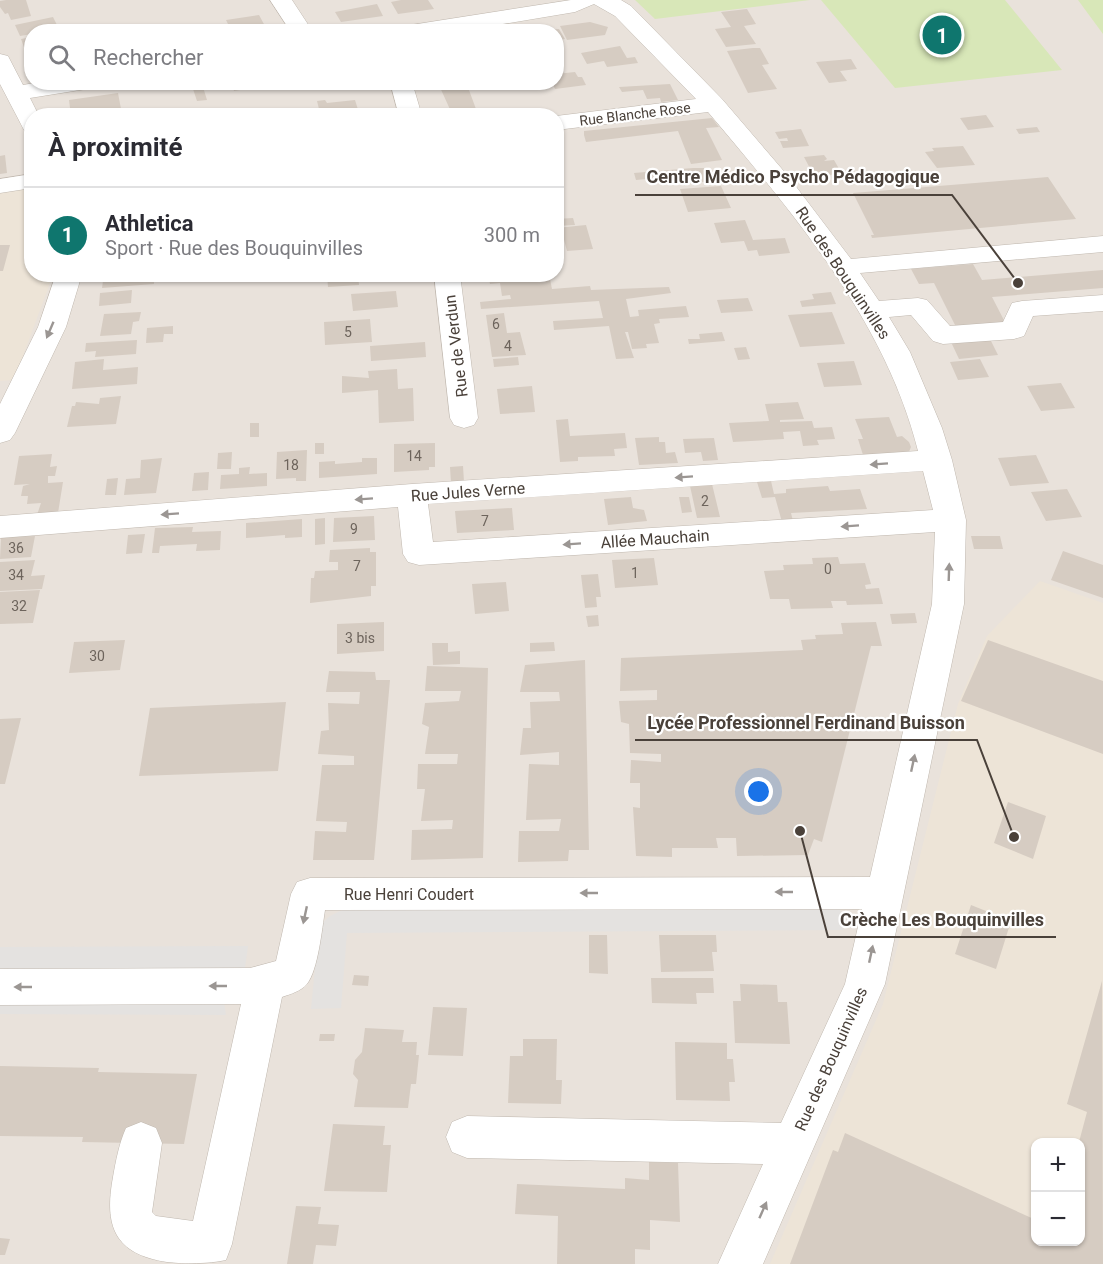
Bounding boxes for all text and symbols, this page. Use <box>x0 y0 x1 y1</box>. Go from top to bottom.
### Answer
pin: 1 <box>922 12 962 57</box>
search box <box>24 24 564 90</box>
icon: search <box>45 41 78 74</box>
text: Rechercher <box>93 45 204 70</box>
street label: Rue Blanche Rose <box>578 99 692 129</box>
text: À proximité <box>48 132 182 162</box>
callout: Centre Médico Psycho Pédagogique <box>635 159 952 195</box>
text: Centre Médico Psycho Pédagogique <box>647 166 940 187</box>
street label: Rue des Bouquinvilles <box>792 203 894 343</box>
text: Athletica <box>105 211 194 236</box>
text: 1 <box>62 223 73 247</box>
text: 300 m <box>484 223 540 247</box>
text: Sport · Rue des Bouquinvilles <box>105 236 363 260</box>
street label: Rue de Verdun <box>440 294 472 398</box>
house number: 6 <box>492 316 500 332</box>
one-way arrow <box>45 321 55 339</box>
house number: 5 <box>344 324 352 340</box>
house number: 4 <box>504 338 512 354</box>
house number: 14 <box>406 448 422 464</box>
house number: 18 <box>283 457 299 473</box>
one-way arrow <box>869 460 888 469</box>
one-way arrow <box>675 473 694 482</box>
street label: Rue Jules Verne <box>410 479 526 505</box>
house number: 2 <box>701 493 709 509</box>
one-way arrow <box>354 494 373 504</box>
one-way arrow <box>160 509 179 519</box>
house number: 7 <box>481 513 489 529</box>
house number: 9 <box>350 521 358 537</box>
one-way arrow <box>841 522 860 531</box>
street label: Allée Mauchain <box>600 526 710 552</box>
house number: 36 <box>8 540 24 556</box>
one-way arrow <box>562 540 581 549</box>
house number: 7 <box>353 558 361 574</box>
house number: 0 <box>824 561 832 577</box>
one-way arrow <box>944 563 954 582</box>
house number: 1 <box>631 565 639 581</box>
house number: 34 <box>8 567 24 583</box>
house number: 32 <box>11 598 27 614</box>
house number: 3 bis <box>345 630 375 646</box>
house number: 30 <box>89 648 105 664</box>
callout: Lycée Professionnel Ferdinand Buisson <box>635 704 977 740</box>
text: Lycée Professionnel Ferdinand Buisson <box>647 712 965 733</box>
one-way arrow <box>909 754 919 773</box>
your location <box>744 777 773 806</box>
street label: Rue Henri Coudert <box>344 885 474 904</box>
one-way arrow <box>579 888 598 898</box>
one-way arrow <box>774 888 793 897</box>
callout: Crèche Les Bouquinvilles <box>828 901 1056 937</box>
one-way arrow <box>300 906 309 925</box>
text: Crèche Les Bouquinvilles <box>840 909 1044 930</box>
one-way arrow <box>867 944 876 963</box>
one-way arrow <box>208 981 227 991</box>
one-way arrow <box>13 982 32 992</box>
street label: Rue des Bouquinvilles <box>791 984 871 1134</box>
map controls <box>1031 1138 1085 1246</box>
button: + <box>1031 1138 1085 1192</box>
button: − <box>1031 1192 1085 1246</box>
one-way arrow <box>759 1202 768 1219</box>

